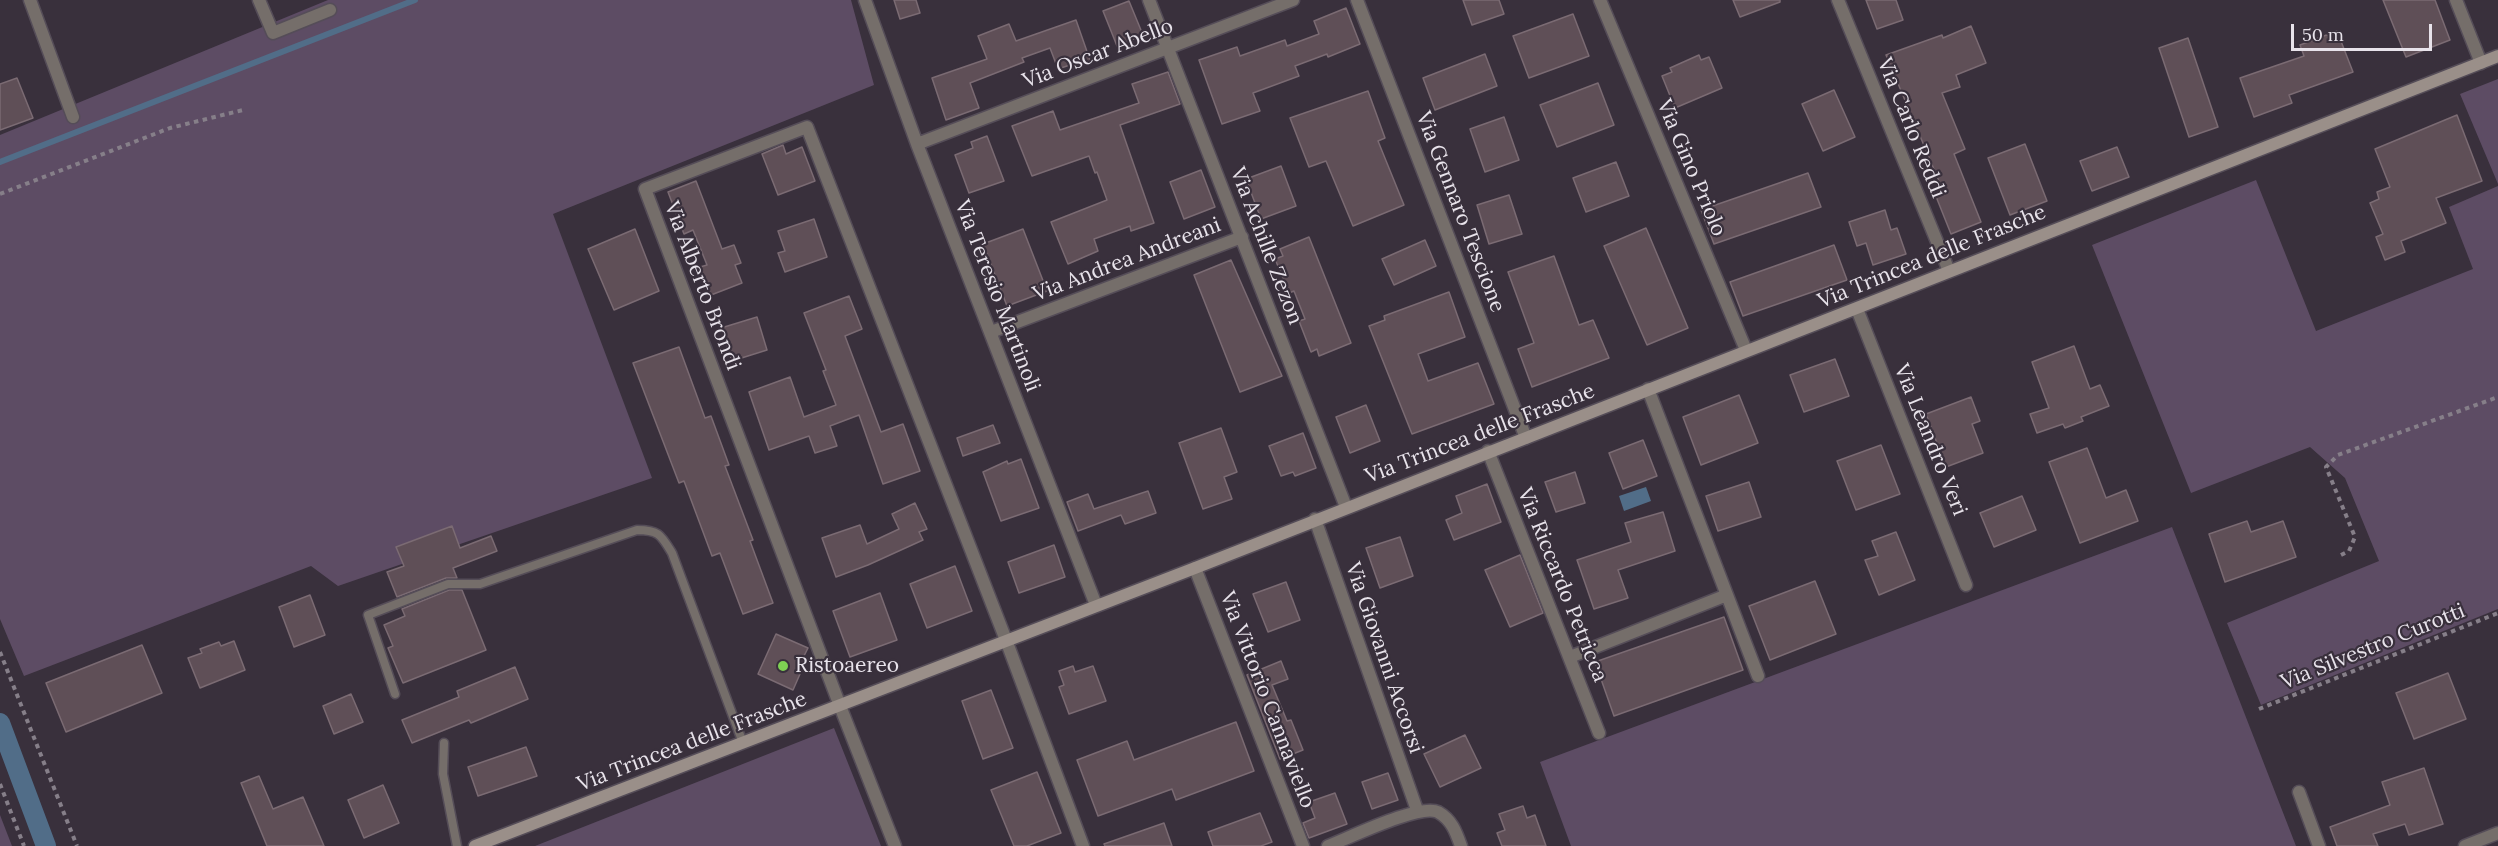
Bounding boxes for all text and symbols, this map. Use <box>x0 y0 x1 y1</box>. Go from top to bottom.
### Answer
scale bar <box>2294 12 2435 50</box>
street label: Via Oscar Abello <box>1019 14 1177 94</box>
text: 50 m <box>2302 23 2344 46</box>
street label: Via Carlo Reddi <box>1871 54 1951 202</box>
street label: Via Gino Priolo <box>1651 96 1731 240</box>
street label: Via Gennaro Tescione <box>1410 108 1510 316</box>
street label: Via Achille Zezon <box>1224 164 1308 328</box>
street label: Via Teresio Martinoli <box>949 197 1045 395</box>
street label: Via Alberto Brondi <box>658 198 746 374</box>
street label: Via Trincea delle Frasche <box>1814 200 2050 314</box>
street label: Via Andrea Andreani <box>1030 213 1224 307</box>
street label: Via Leandro Veri <box>1888 361 1972 519</box>
street label: Via Trincea delle Frasche <box>1362 379 1598 489</box>
street label: Via Riccardo Petricca <box>1512 484 1612 686</box>
street label: Via Giovanni Accorsi <box>1340 559 1428 757</box>
street label: Via Vittorio Cannaviello <box>1214 588 1320 812</box>
street label: Via Silvestro Curotti <box>2277 599 2469 695</box>
place label: Ristoaereo <box>795 653 899 679</box>
marker: Ristoaereo <box>776 659 790 673</box>
street label: Via Trincea delle Frasche <box>574 687 810 797</box>

